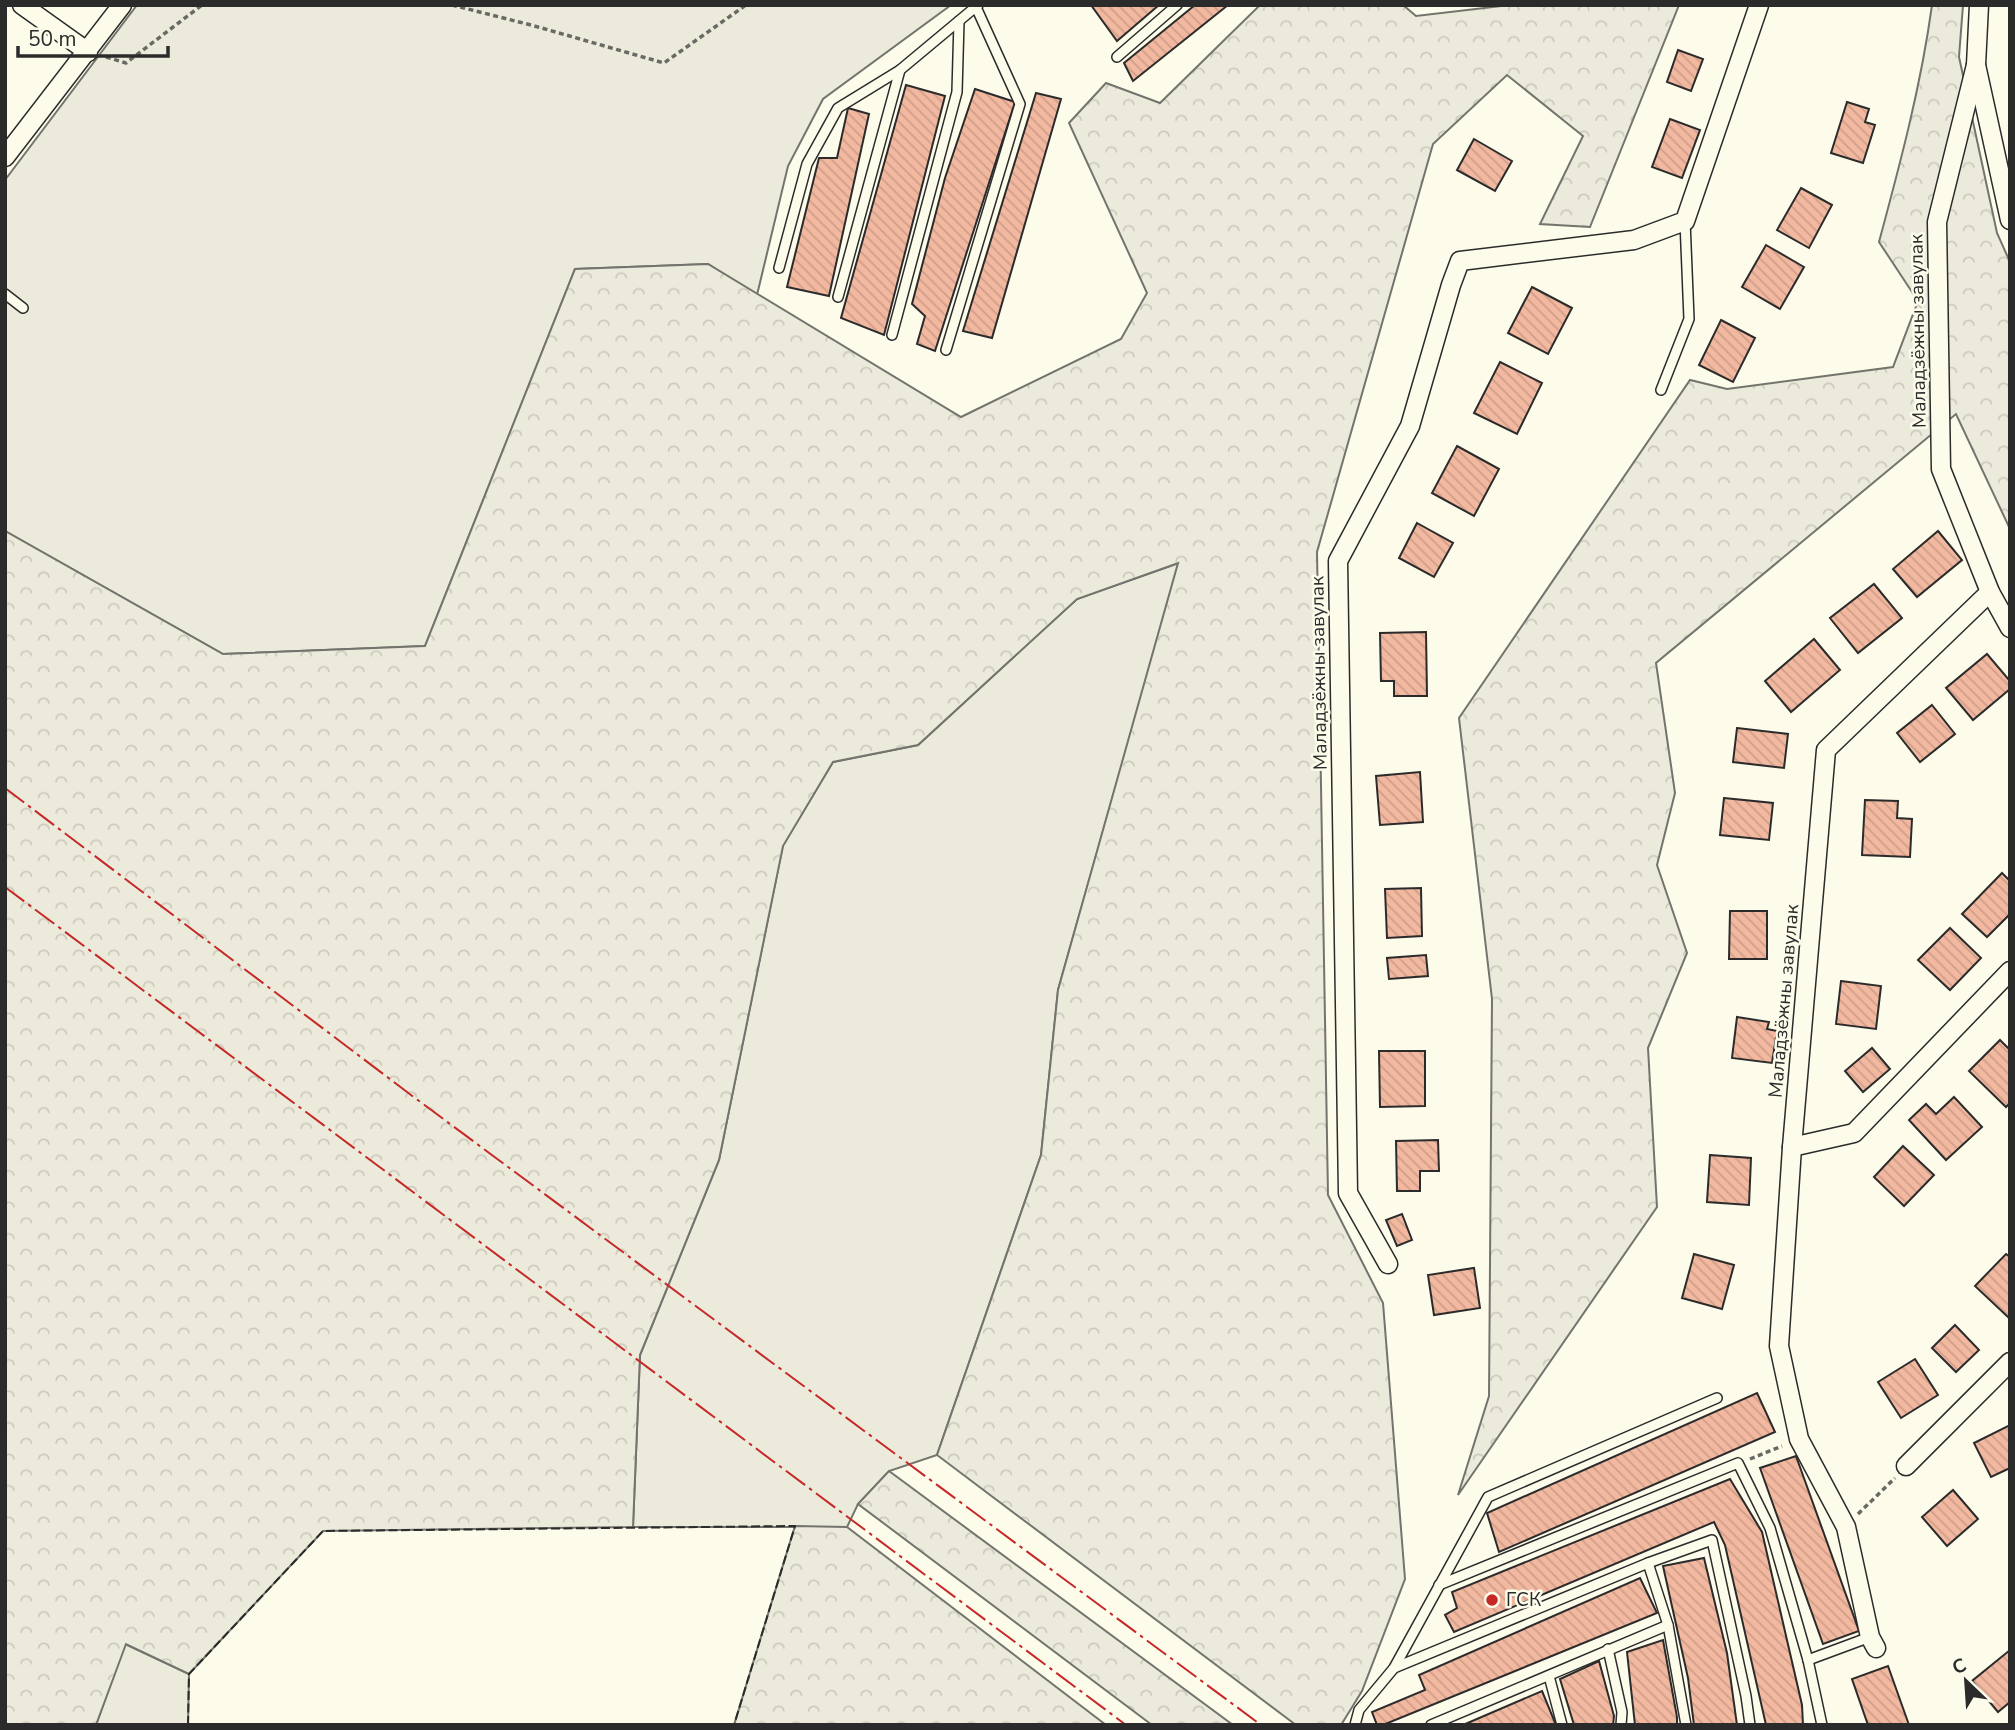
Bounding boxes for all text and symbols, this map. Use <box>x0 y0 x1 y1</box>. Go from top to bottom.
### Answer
scale bar <box>18 14 168 58</box>
text: 50 m <box>28 25 77 53</box>
street label: Маладзёжны завулак <box>1903 234 1933 428</box>
street label: Маладзёжны завулак <box>1304 576 1334 770</box>
street label: Маладзёжны завулак <box>1763 903 1805 1099</box>
place label: ГСК <box>1506 1587 1541 1613</box>
marker: ГСК <box>1484 1592 1500 1608</box>
north arrow <box>1931 1646 2001 1716</box>
text: С <box>1948 1652 1971 1681</box>

